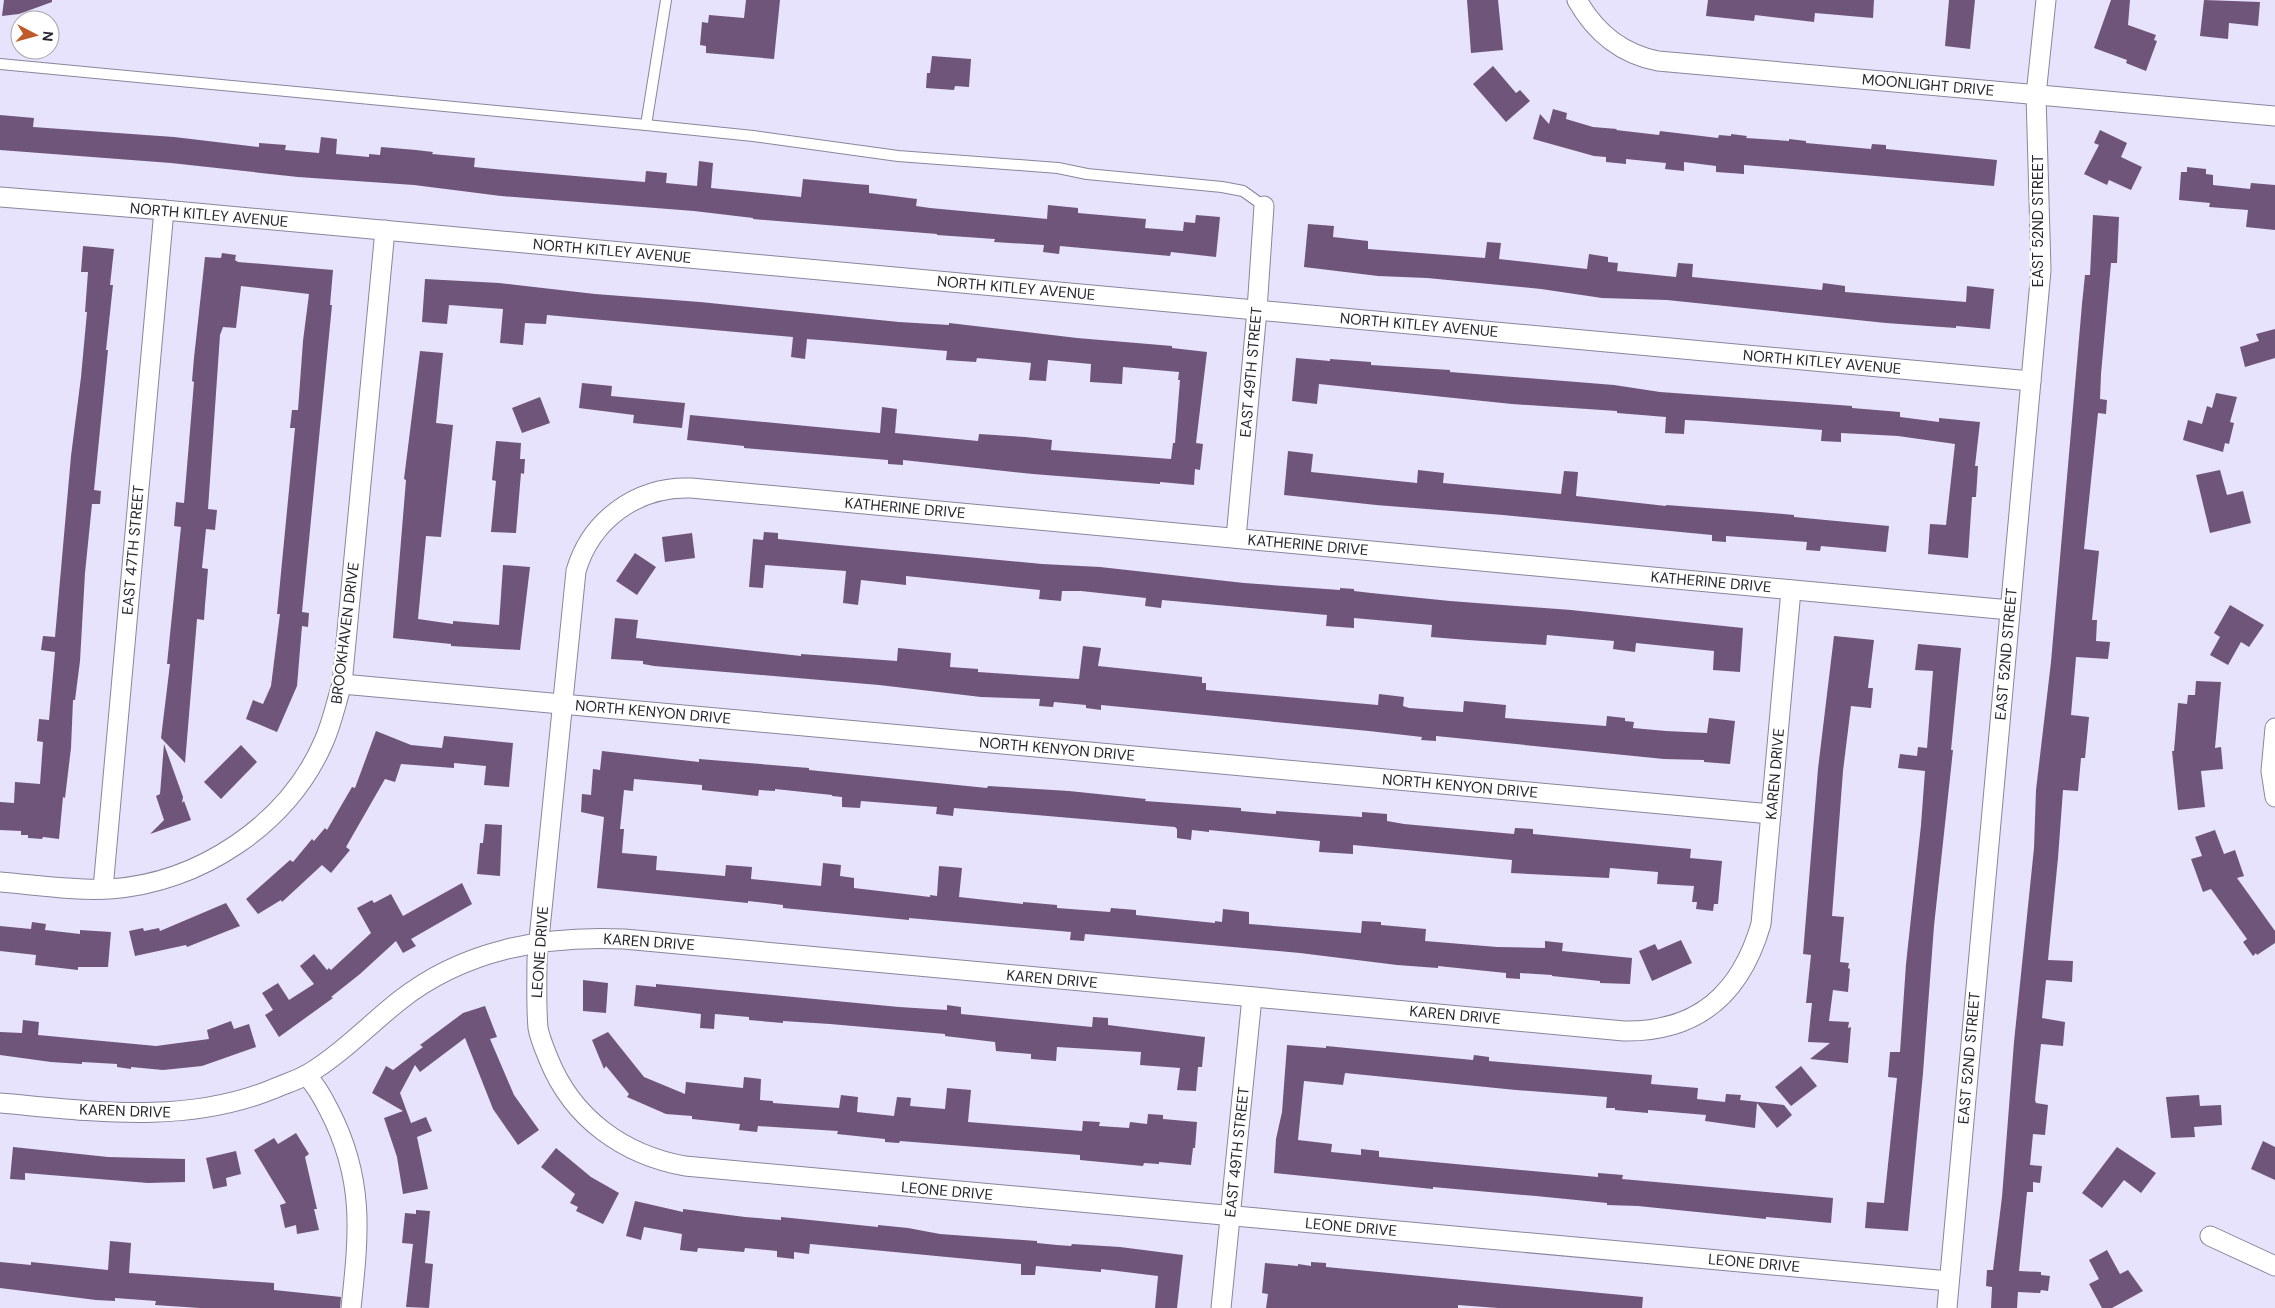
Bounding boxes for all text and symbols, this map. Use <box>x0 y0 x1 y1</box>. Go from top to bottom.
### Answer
north arrow <box>10 10 60 60</box>
text: N <box>38 30 57 42</box>
street label: MOONLIGHT DRIVE <box>1861 69 1995 101</box>
street label: EAST 52ND STREET <box>2028 155 2048 287</box>
street label: NORTH KITLEY AVENUE <box>129 198 289 232</box>
street label: NORTH KITLEY AVENUE <box>532 234 692 268</box>
street label: NORTH KITLEY AVENUE <box>936 271 1096 305</box>
street label: EAST 49TH STREET <box>1235 306 1267 438</box>
street label: NORTH KITLEY AVENUE <box>1339 308 1499 342</box>
street label: NORTH KITLEY AVENUE <box>1742 345 1902 379</box>
street label: EAST 47TH STREET <box>117 484 149 616</box>
street label: KATHERINE DRIVE <box>844 493 966 523</box>
street label: KATHERINE DRIVE <box>1247 530 1369 560</box>
street label: BROOKHAVEN DRIVE <box>326 561 364 705</box>
street label: KATHERINE DRIVE <box>1650 567 1772 597</box>
street label: EAST 52ND STREET <box>1990 587 2022 721</box>
street label: NORTH KENYON DRIVE <box>574 695 732 729</box>
street label: KAREN DRIVE <box>1761 727 1789 821</box>
street label: NORTH KENYON DRIVE <box>978 732 1136 766</box>
street label: NORTH KENYON DRIVE <box>1381 769 1539 803</box>
street label: LEONE DRIVE <box>527 905 553 999</box>
street label: KAREN DRIVE <box>603 929 695 955</box>
street label: KAREN DRIVE <box>1005 965 1099 993</box>
street label: EAST 52ND STREET <box>1953 991 1985 1125</box>
street label: KAREN DRIVE <box>1408 1001 1502 1029</box>
street label: EAST 49TH STREET <box>1220 1086 1254 1218</box>
street label: KAREN DRIVE <box>79 1099 171 1123</box>
street label: LEONE DRIVE <box>900 1177 994 1205</box>
street label: LEONE DRIVE <box>1304 1213 1398 1241</box>
street label: LEONE DRIVE <box>1707 1249 1801 1277</box>

